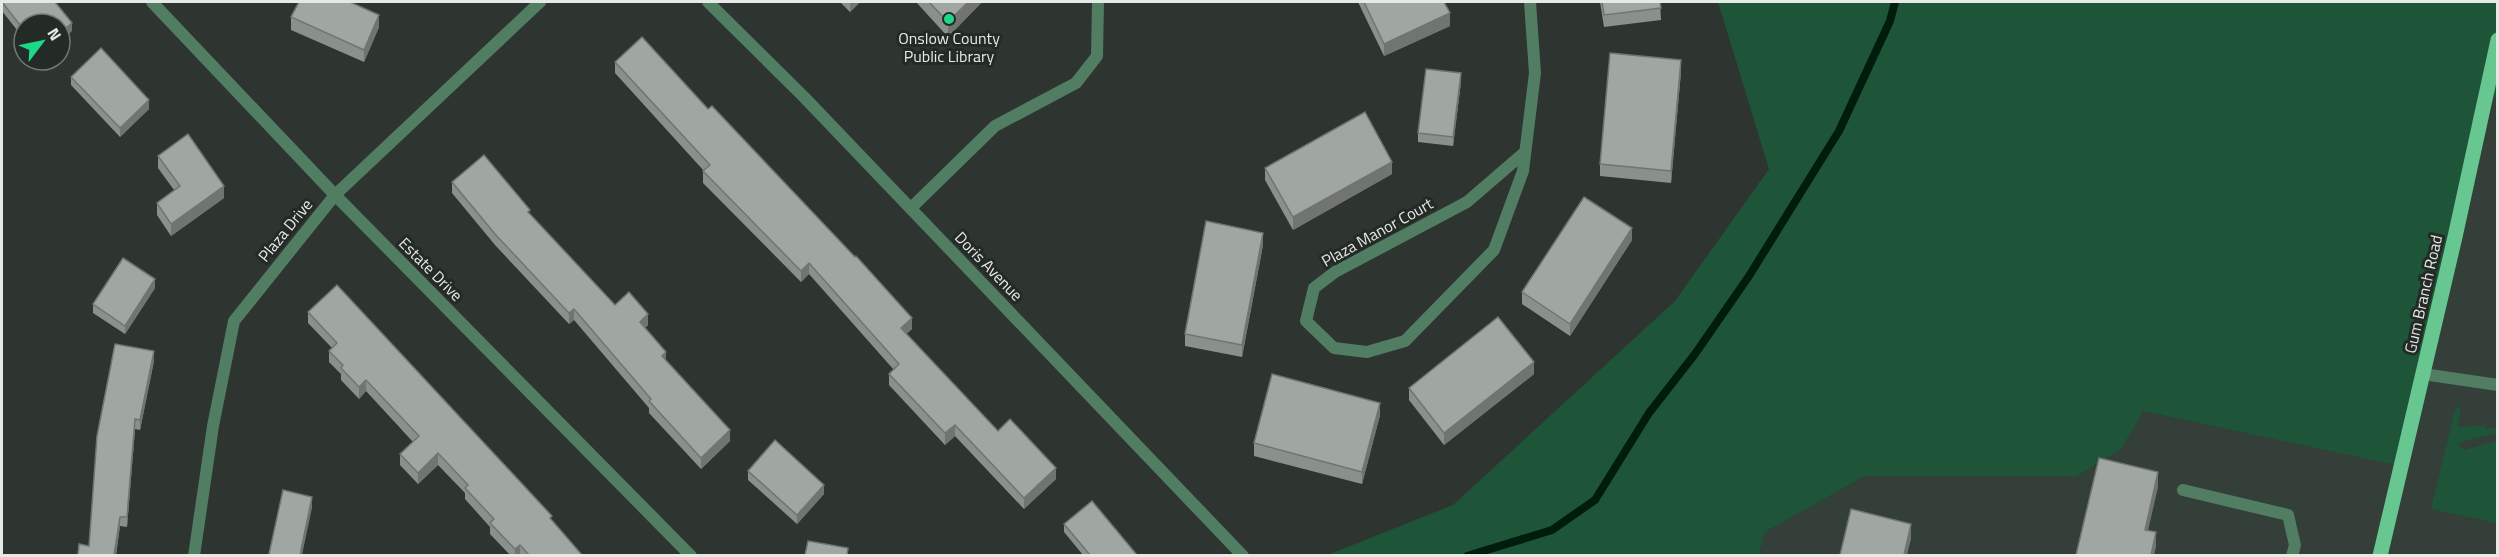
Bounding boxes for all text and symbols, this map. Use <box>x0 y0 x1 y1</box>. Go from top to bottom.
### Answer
north arrow <box>12 12 72 72</box>
marker: Onslow County Public Library <box>942 12 956 26</box>
text: N <box>42 23 68 45</box>
place label: Onslow County Public Library <box>898 26 1000 68</box>
street label: Plaza Manor Court <box>1317 191 1437 273</box>
street label: Plaza Drive <box>252 193 318 267</box>
street label: Doris Avenue <box>950 226 1028 306</box>
street label: Estate Drive <box>393 231 469 307</box>
street label: Gum Branch Road <box>2398 232 2448 356</box>

